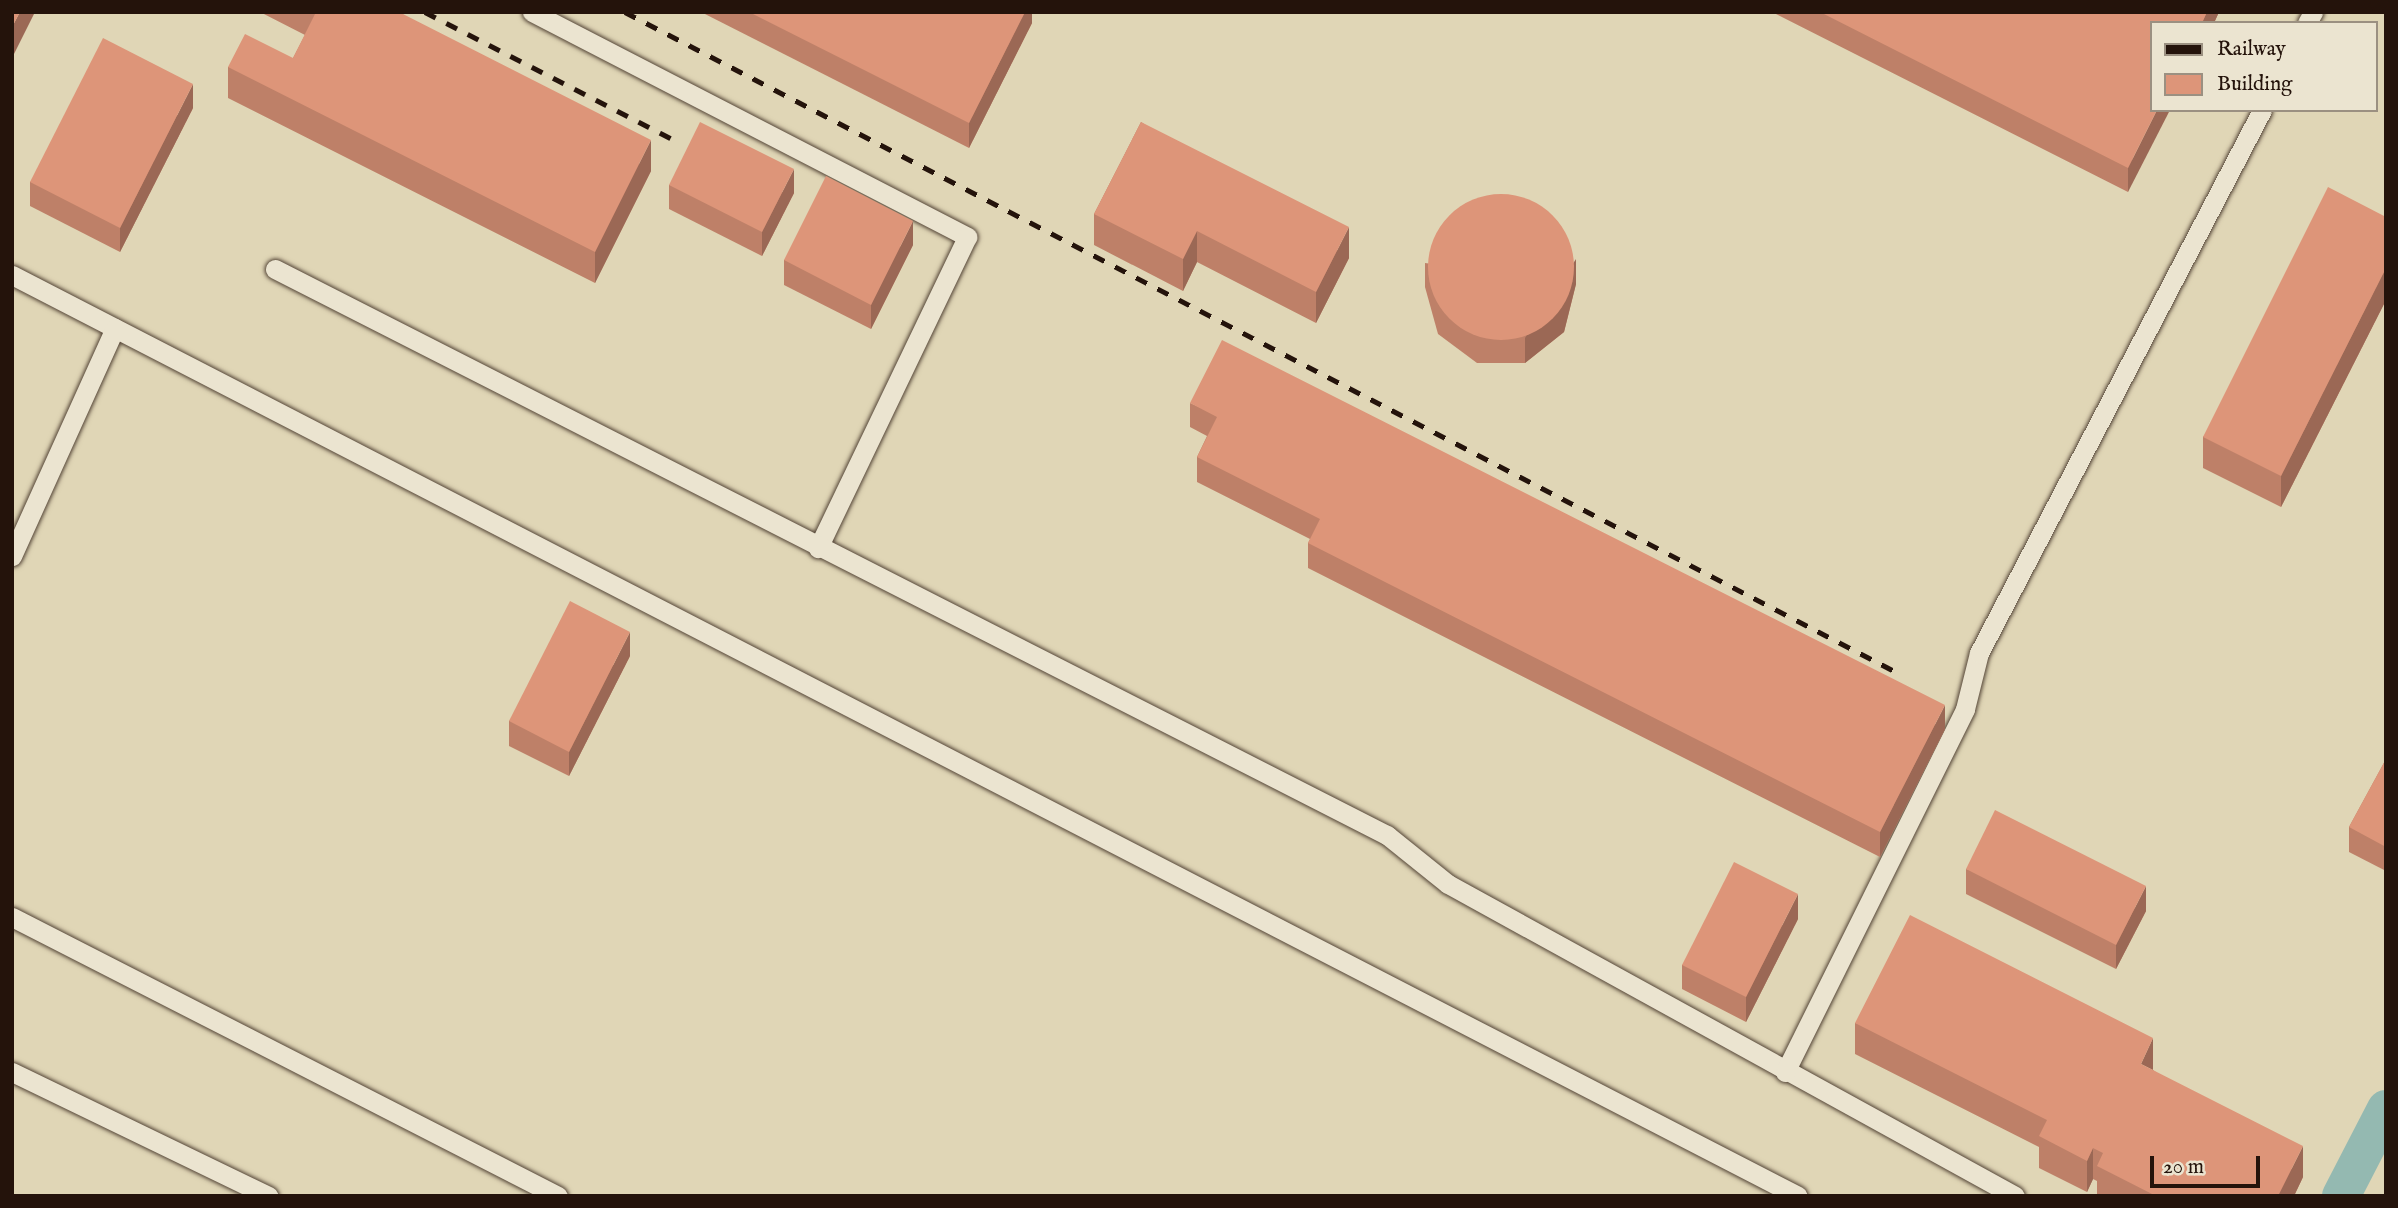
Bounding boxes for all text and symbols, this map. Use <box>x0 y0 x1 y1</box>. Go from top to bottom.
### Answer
legend <box>2150 21 2377 112</box>
text: Railway <box>2217 36 2286 63</box>
text: Building <box>2217 71 2292 98</box>
scale bar <box>2153 1142 2263 1186</box>
text: 20 m <box>2163 1154 2204 1181</box>

